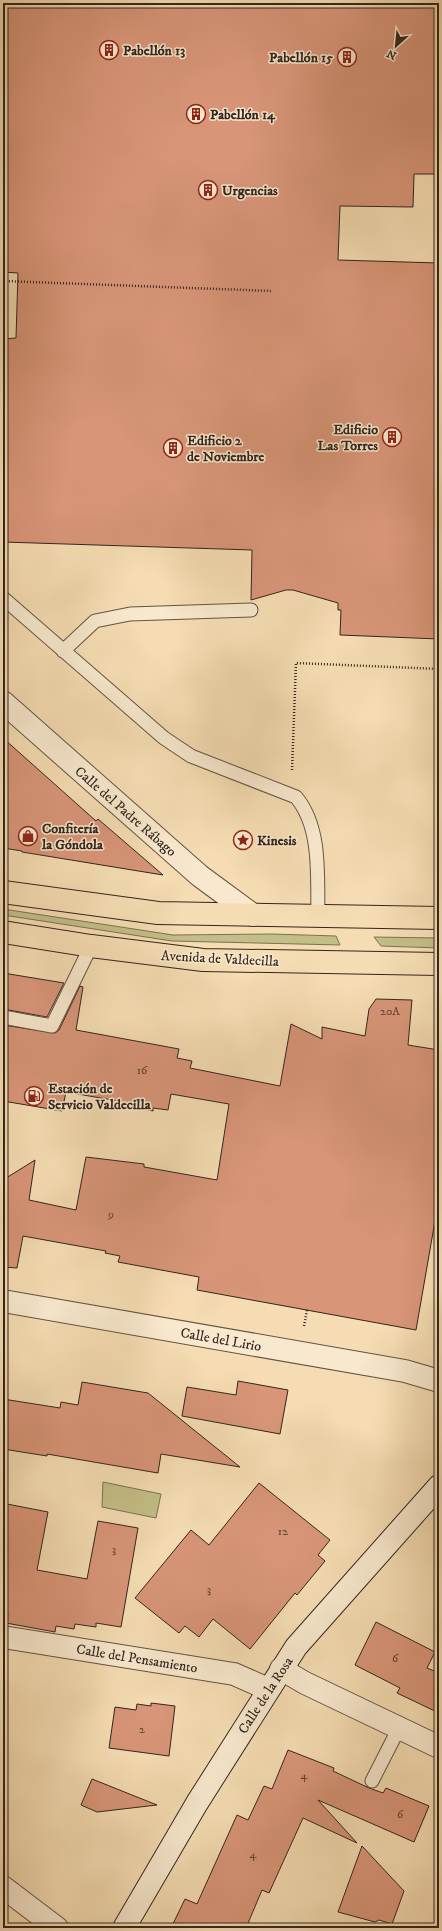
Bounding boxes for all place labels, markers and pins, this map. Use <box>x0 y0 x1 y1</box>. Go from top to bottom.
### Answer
building icon: Pabellón 13 <box>98 39 120 61</box>
place label: Pabellón 13 <box>123 42 185 60</box>
building icon: Pabellón 15 <box>336 46 358 68</box>
place label: Pabellón 15 <box>269 49 333 67</box>
building icon: Pabellón 14 <box>185 103 207 125</box>
place label: Pabellón 14 <box>210 106 276 124</box>
building icon: Urgencias <box>197 179 219 201</box>
place label: Urgencias <box>222 182 278 200</box>
place label: Edificio Las Torres <box>318 421 378 455</box>
building icon: Edificio Las Torres <box>381 426 403 448</box>
place label: Edificio 2 de Noviembre <box>187 432 265 466</box>
building icon: Edificio 2 de Noviembre <box>162 437 184 459</box>
place label: Confitería la Góndola <box>41 820 104 854</box>
shop icon: Confitería la Góndola <box>17 825 39 847</box>
place icon: Kinesis <box>232 829 254 851</box>
place label: Kinesis <box>257 832 297 850</box>
place label: Estación de Servicio Valdecilla <box>48 1080 152 1114</box>
fuel station icon: Estación de Servicio Valdecilla <box>23 1085 45 1107</box>

